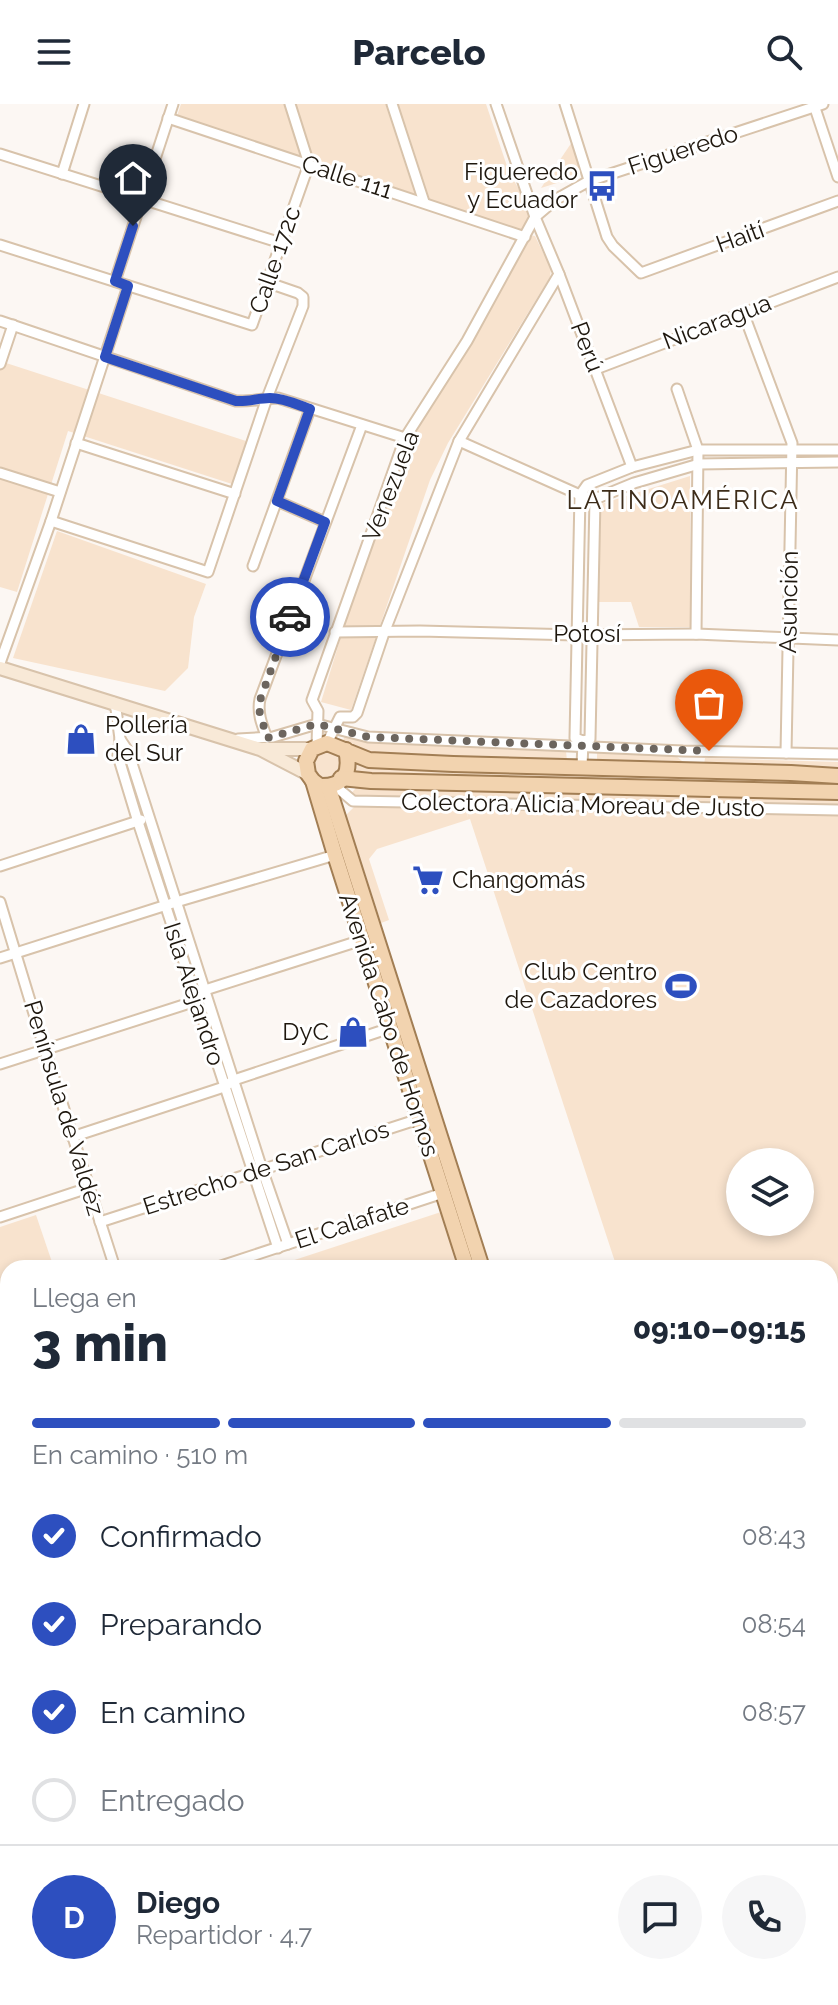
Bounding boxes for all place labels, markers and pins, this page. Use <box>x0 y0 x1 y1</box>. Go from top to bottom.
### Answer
pin <box>99 144 167 226</box>
place label: Figueredo y Ecuador <box>464 157 579 214</box>
bus stop icon: Figueredo y Ecuador <box>585 169 619 203</box>
pin <box>675 669 743 751</box>
place label: Pollería del Sur <box>105 710 188 767</box>
shop icon: Pollería del Sur <box>64 722 98 756</box>
supermarket icon: Changomás <box>411 863 445 897</box>
place label: Changomás <box>452 865 585 894</box>
place label: Club Centro de Cazadores <box>505 957 657 1014</box>
sports icon: Club Centro de Cazadores <box>664 969 698 1003</box>
shop icon: DyC <box>336 1015 370 1049</box>
place label: DyC <box>282 1017 329 1046</box>

